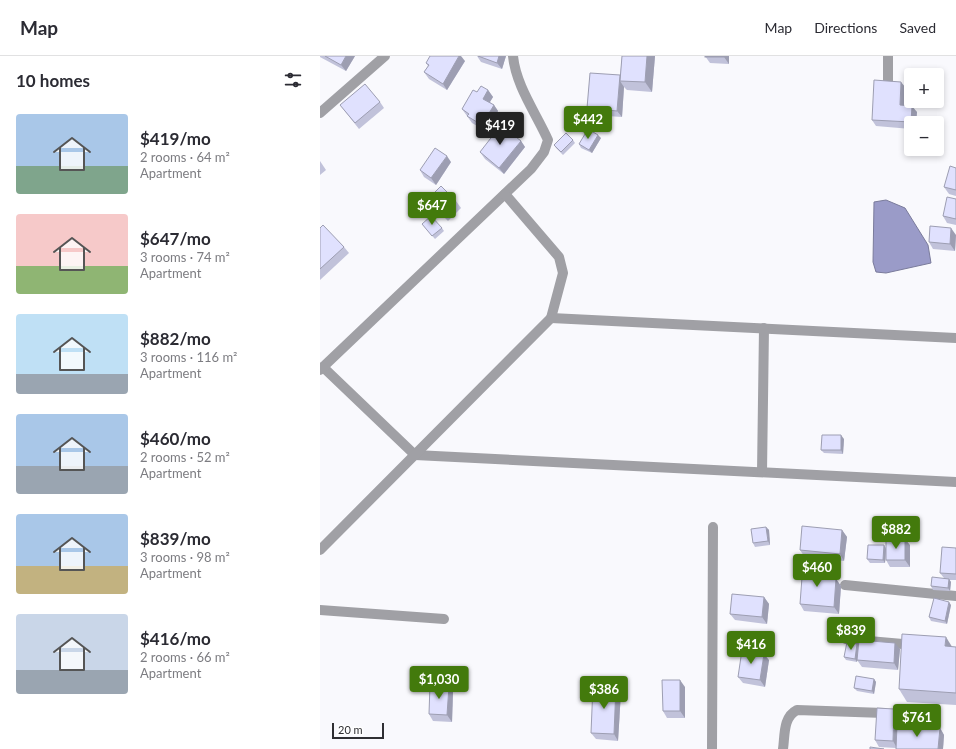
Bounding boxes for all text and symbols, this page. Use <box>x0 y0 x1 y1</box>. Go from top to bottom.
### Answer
text: Map <box>20 16 58 39</box>
text: Map <box>765 19 792 36</box>
text: Directions <box>814 19 877 36</box>
text: Saved <box>899 19 936 36</box>
map controls <box>904 68 944 156</box>
button: + <box>904 68 944 108</box>
icon: filters <box>282 69 304 91</box>
text: 10 homes <box>16 70 90 91</box>
pin: $442 <box>564 106 612 140</box>
text: $442 <box>573 111 603 127</box>
pin: $419 <box>476 112 524 146</box>
button: − <box>904 116 944 156</box>
text: $419 <box>485 117 515 133</box>
text: $419/mo <box>140 128 211 149</box>
icon: home <box>48 130 96 178</box>
text: 2 rooms · 64 m² <box>140 149 230 165</box>
text: Apartment <box>140 165 201 181</box>
pin: $647 <box>408 192 456 226</box>
text: $647 <box>417 197 447 213</box>
text: $647/mo <box>140 228 211 249</box>
icon: home <box>48 230 96 278</box>
text: 3 rooms · 74 m² <box>140 249 230 265</box>
text: Apartment <box>140 265 201 281</box>
text: $882/mo <box>140 328 211 349</box>
icon: home <box>48 330 96 378</box>
text: 3 rooms · 116 m² <box>140 349 237 365</box>
text: Apartment <box>140 365 201 381</box>
text: $460/mo <box>140 428 211 449</box>
icon: home <box>48 430 96 478</box>
text: 2 rooms · 52 m² <box>140 449 230 465</box>
text: Apartment <box>140 465 201 481</box>
pin: $882 <box>872 516 920 550</box>
text: $882 <box>881 521 911 537</box>
text: $839/mo <box>140 528 211 549</box>
icon: home <box>48 530 96 578</box>
text: 3 rooms · 98 m² <box>140 549 230 565</box>
pin: $460 <box>793 554 841 588</box>
text: $460 <box>802 559 832 575</box>
text: Apartment <box>140 565 201 581</box>
pin: $839 <box>827 617 875 651</box>
text: $839 <box>836 622 866 638</box>
text: $416/mo <box>140 628 211 649</box>
icon: home <box>48 630 96 678</box>
pin: $416 <box>727 631 775 665</box>
text: $416 <box>736 636 766 652</box>
text: 2 rooms · 66 m² <box>140 649 230 665</box>
text: Apartment <box>140 665 201 681</box>
pin: $1,030 <box>406 666 472 700</box>
text: $1,030 <box>419 671 459 687</box>
pin: $386 <box>580 676 628 710</box>
text: $386 <box>589 681 619 697</box>
pin: $761 <box>893 704 941 738</box>
text: $761 <box>902 709 932 725</box>
scale bar <box>332 721 384 740</box>
text: 20 m <box>338 723 363 736</box>

